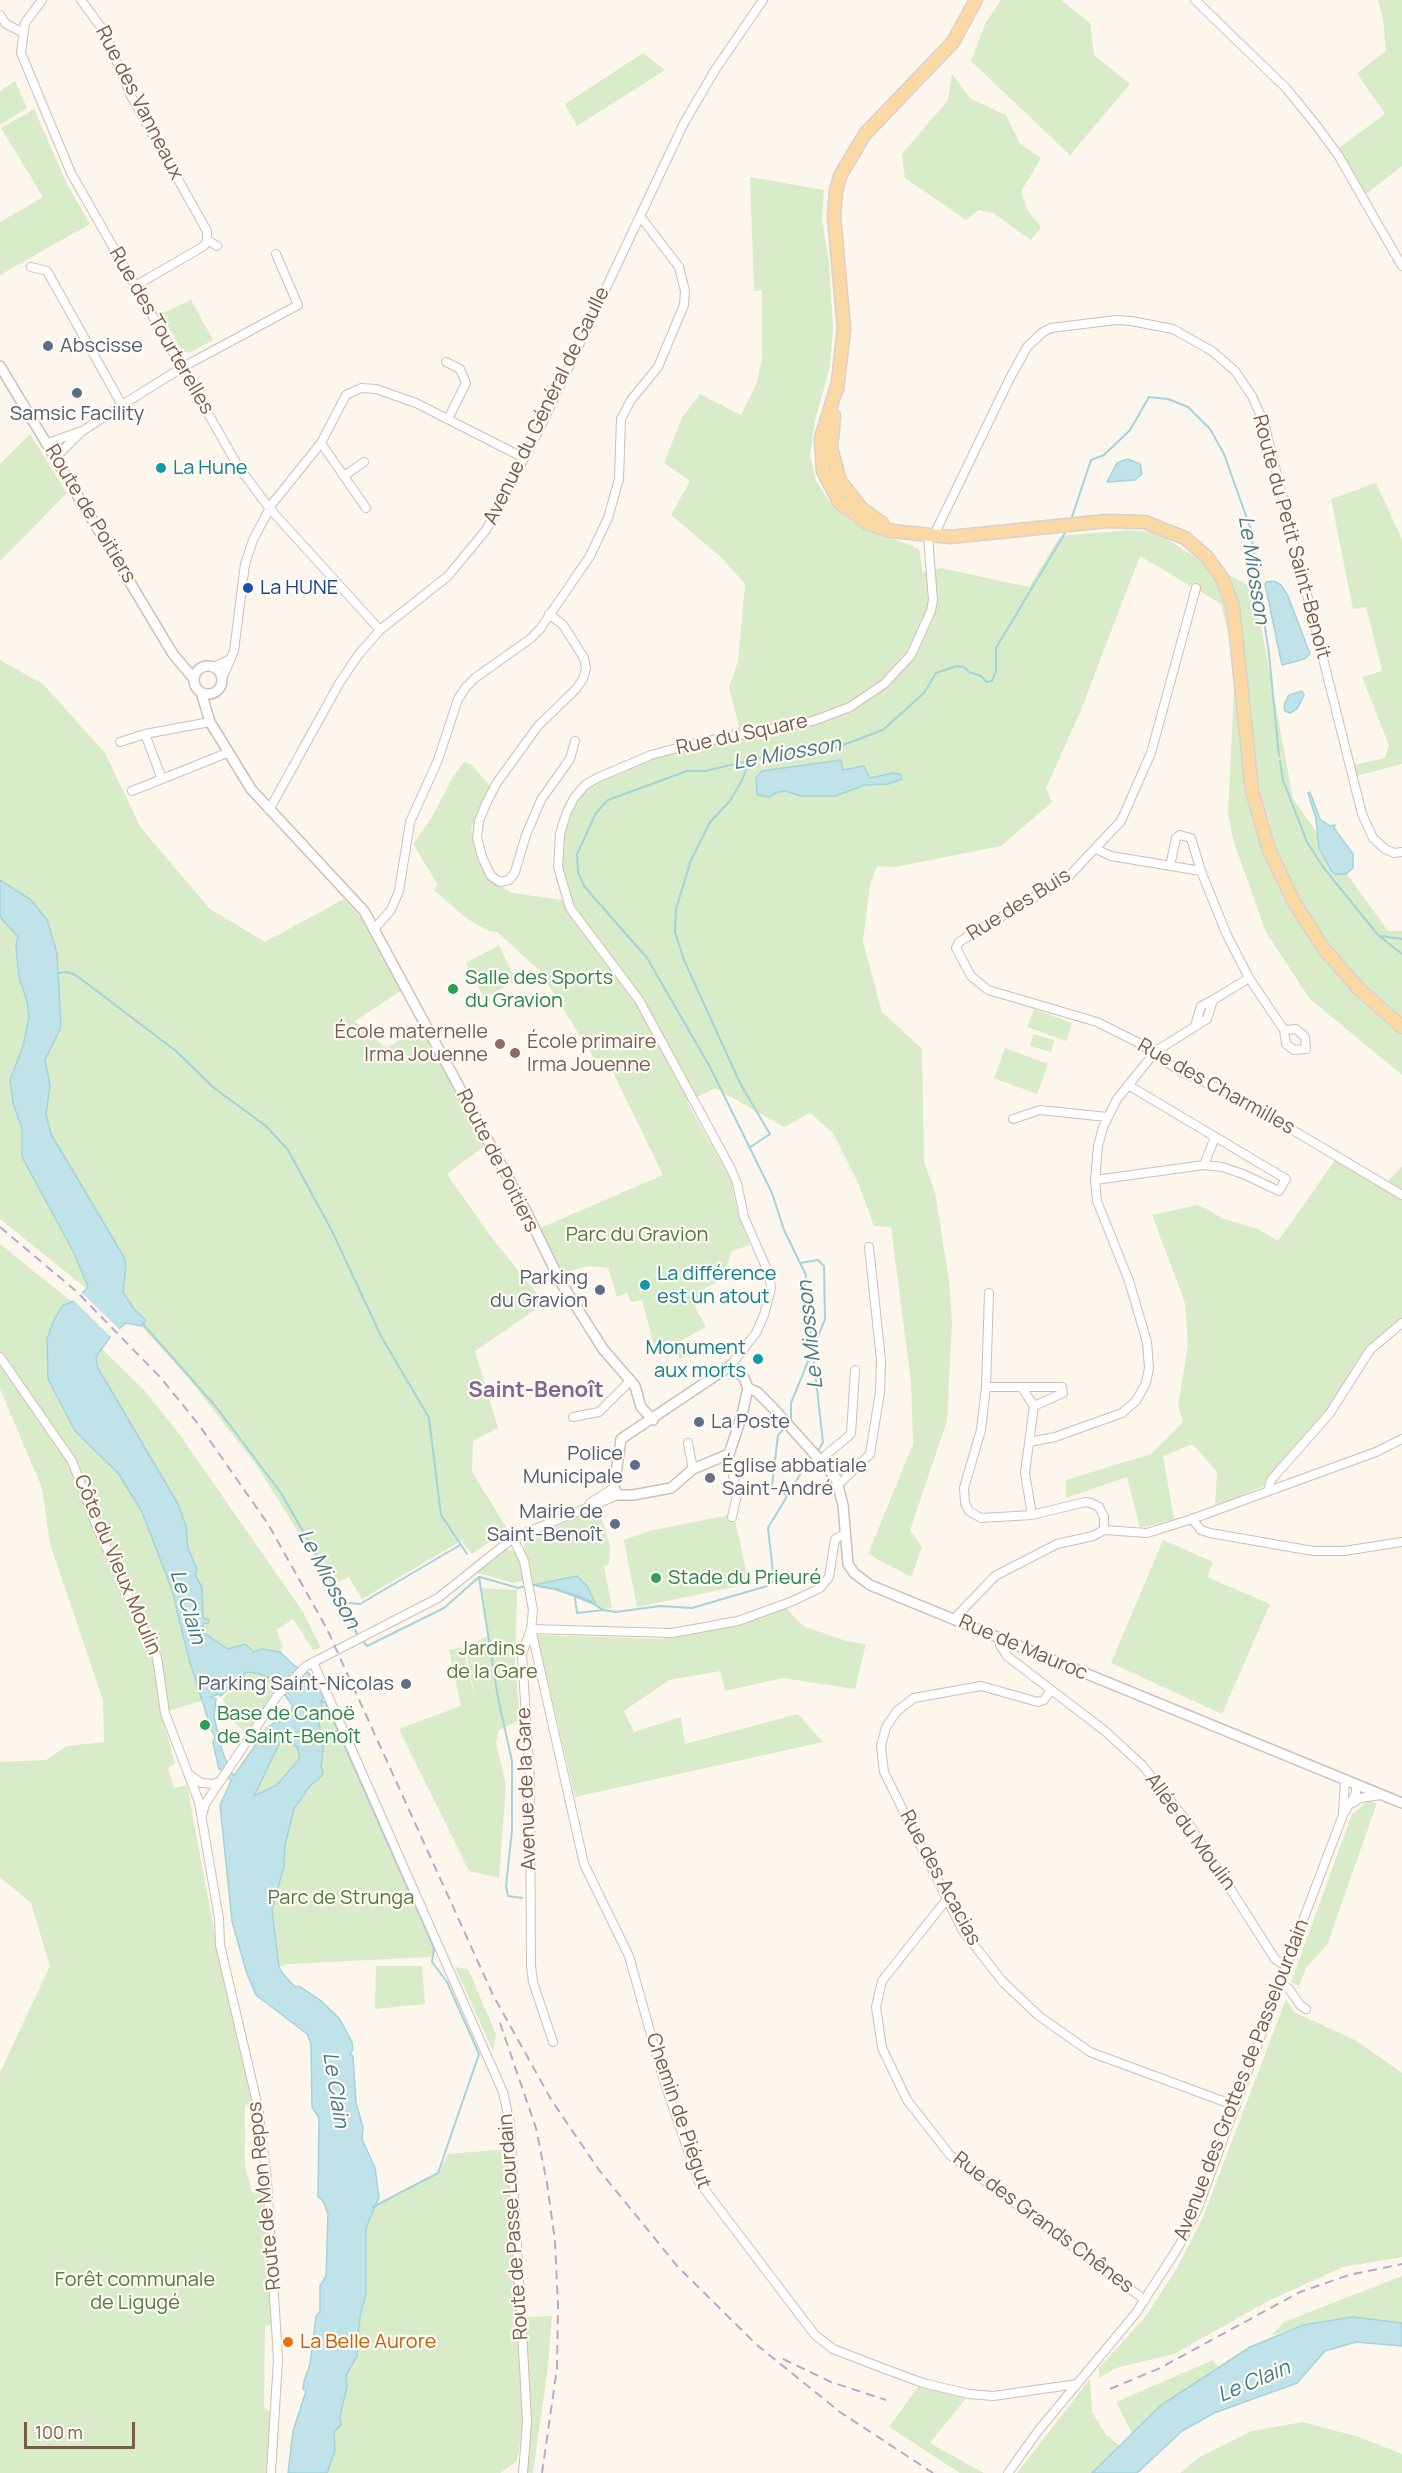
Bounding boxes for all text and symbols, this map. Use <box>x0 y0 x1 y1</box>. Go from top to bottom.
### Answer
street label: Rue des Vanneaux <box>90 22 188 184</box>
street label: Rue des Tourterelles <box>103 243 219 419</box>
street label: Avenue du Général de Gaulle <box>479 283 615 529</box>
place label: Abscisse <box>60 334 143 358</box>
marker: Abscisse <box>41 339 55 353</box>
marker: Samsic Facility <box>70 386 84 400</box>
place label: Samsic Facility <box>10 402 144 426</box>
street label: Route du Petit Saint-Benoit <box>1247 412 1335 662</box>
street label: Route de Poitiers <box>39 440 141 588</box>
place label: La Hune <box>173 456 247 480</box>
marker: La Hune <box>154 461 168 475</box>
water label: Le Miosson <box>1232 514 1274 626</box>
place label: La HUNE <box>260 576 338 600</box>
marker: La HUNE <box>241 581 255 595</box>
street label: Rue du Square <box>674 709 810 761</box>
water label: Le Miosson <box>731 732 843 776</box>
street label: Rue des Buis <box>963 864 1075 946</box>
place label: Salle des Sports du Gravion <box>465 966 613 1013</box>
marker: Salle des Sports du Gravion <box>446 982 460 996</box>
place label: École maternelle Irma Jouenne <box>335 1020 488 1067</box>
place label: École primaire Irma Jouenne <box>527 1030 657 1077</box>
street label: Rue des Charmilles <box>1133 1034 1299 1140</box>
marker: École maternelle Irma Jouenne <box>493 1037 507 1051</box>
marker: École primaire Irma Jouenne <box>508 1046 522 1060</box>
street label: Route de Poitiers <box>451 1085 543 1237</box>
park label: Parc du Gravion <box>566 1223 708 1247</box>
place label: La différence est un atout <box>657 1262 776 1309</box>
place label: Parking du Gravion <box>490 1266 588 1313</box>
marker: La différence est un atout <box>638 1278 652 1292</box>
water label: Le Miosson <box>793 1279 829 1391</box>
marker: Parking du Gravion <box>593 1283 607 1297</box>
place label: Monument aux morts <box>645 1336 746 1383</box>
marker: Monument aux morts <box>751 1352 765 1366</box>
district label: Saint-Benoît <box>468 1378 604 1404</box>
place label: La Poste <box>711 1410 790 1434</box>
marker: La Poste <box>692 1415 706 1429</box>
place label: Police Municipale <box>523 1442 623 1489</box>
place label: Église abbatiale Saint-André <box>722 1454 867 1501</box>
marker: Police Municipale <box>628 1458 642 1472</box>
street label: Côte du Vieux Moulin <box>68 1471 166 1659</box>
marker: Église abbatiale Saint-André <box>703 1471 717 1485</box>
place label: Mairie de Saint-Benoît <box>487 1500 603 1547</box>
marker: Mairie de Saint-Benoît <box>608 1517 622 1531</box>
water label: Le Miosson <box>291 1525 365 1633</box>
place label: Stade du Prieuré <box>668 1566 821 1590</box>
water label: Le Clain <box>164 1567 210 1647</box>
marker: Stade du Prieuré <box>649 1571 663 1585</box>
street label: Rue de Mauroc <box>955 1610 1091 1686</box>
park label: Jardins de la Gare <box>446 1637 538 1684</box>
place label: Parking Saint-Nicolas <box>198 1672 394 1696</box>
marker: Parking Saint-Nicolas <box>399 1677 413 1691</box>
place label: Base de Canoë de Saint-Benoît <box>217 1702 361 1749</box>
street label: Avenue de la Gare <box>512 1707 542 1871</box>
marker: Base de Canoë de Saint-Benoît <box>198 1718 212 1732</box>
street label: Allée du Moulin <box>1139 1769 1241 1895</box>
street label: Rue des Acacias <box>894 1806 986 1950</box>
park label: Parc de Strunga <box>268 1886 414 1910</box>
street label: Avenue des Grottes de Passelourdain <box>1169 1916 1315 2244</box>
street label: Chemin de Piégut <box>640 2030 716 2192</box>
water label: Le Clain <box>317 2050 353 2130</box>
street label: Route de Mon Repos <box>243 2100 287 2292</box>
street label: Route de Passe Lourdain <box>494 2113 534 2341</box>
street label: Rue des Grands Chênes <box>948 2147 1138 2299</box>
park label: Forêt communale de Ligugé <box>55 2268 215 2315</box>
place label: La Belle Aurore <box>300 2330 436 2354</box>
marker: La Belle Aurore <box>281 2335 295 2349</box>
water label: Le Clain <box>1214 2356 1294 2408</box>
scale bar <box>27 2410 138 2448</box>
text: 100 m <box>35 2420 83 2444</box>

